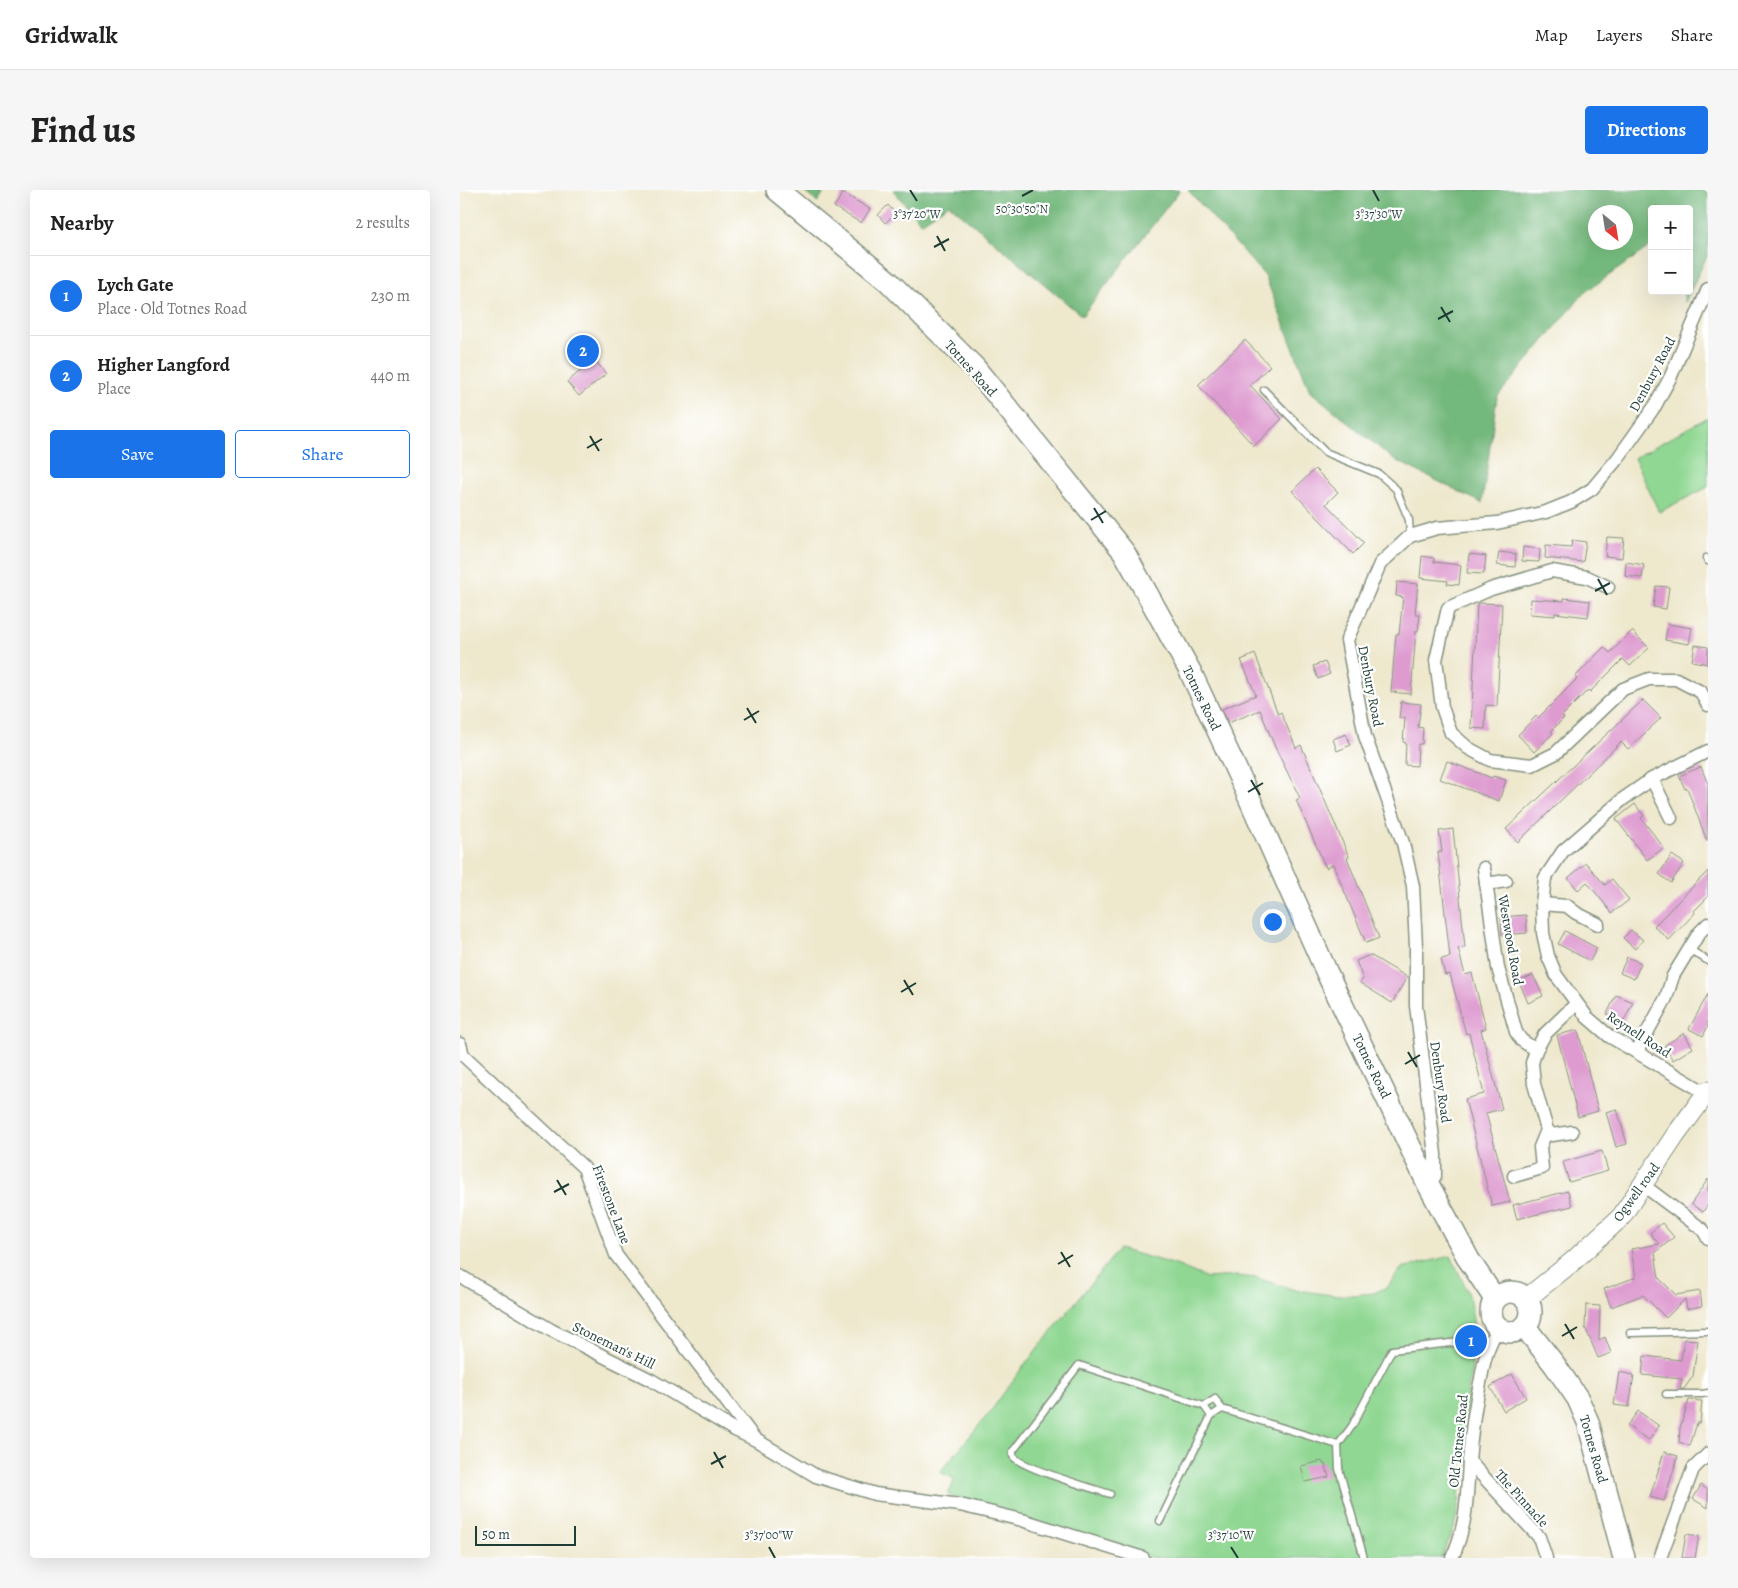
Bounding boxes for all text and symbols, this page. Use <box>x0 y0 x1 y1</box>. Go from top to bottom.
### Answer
text: Gridwalk <box>25 19 118 51</box>
text: Map <box>1535 23 1568 47</box>
text: Layers <box>1596 23 1643 47</box>
text: Share <box>1671 23 1713 47</box>
text: Find us <box>30 106 136 154</box>
button: Directions <box>1585 106 1708 154</box>
text: 50°30'50"N <box>996 201 1049 217</box>
north arrow <box>1588 205 1633 250</box>
map controls <box>1648 205 1693 295</box>
button: + <box>1648 205 1693 250</box>
text: 3°37'20"W <box>893 206 942 222</box>
text: 3°37'30"W <box>1356 206 1403 222</box>
text: Nearby <box>50 209 113 237</box>
text: 2 results <box>355 212 410 234</box>
button: − <box>1648 250 1693 295</box>
text: Lych Gate <box>97 272 174 298</box>
text: 1 <box>63 285 69 307</box>
text: 230 m <box>371 285 410 307</box>
text: Place · Old Totnes Road <box>97 298 247 320</box>
pin: 2 <box>567 332 599 370</box>
street label: Denbury Road <box>1625 333 1680 415</box>
street label: Totnes Road <box>940 336 1001 401</box>
text: Higher Langford <box>97 352 230 378</box>
text: 2 <box>62 365 70 387</box>
text: 440 m <box>370 365 410 387</box>
text: Place <box>97 378 131 400</box>
button: Save <box>50 430 225 478</box>
button: Share <box>235 430 410 478</box>
street label: Denbury Road <box>1353 644 1388 729</box>
street label: Totnes Road <box>1178 663 1226 734</box>
street label: Westwood Road <box>1493 892 1528 987</box>
your location <box>1260 909 1286 935</box>
street label: Reynell Road <box>1603 1006 1675 1063</box>
street label: Totnes Road <box>1348 1031 1396 1102</box>
street label: Denbury Road <box>1425 1040 1456 1125</box>
street label: Ogwell road <box>1609 1159 1664 1226</box>
street label: Firestone Lane <box>588 1162 635 1247</box>
street label: Stoneman's Hill <box>569 1317 659 1374</box>
pin: 1 <box>1455 1322 1487 1360</box>
street label: Old Totnes Road <box>1444 1393 1473 1488</box>
street label: Totnes Road <box>1575 1413 1612 1486</box>
street label: The Pinnacle <box>1491 1465 1553 1531</box>
scale bar <box>475 1523 576 1546</box>
text: 50 m <box>482 1525 510 1544</box>
text: 3°37'00"W <box>745 1527 794 1543</box>
text: 3°37'10"W <box>1208 1527 1255 1543</box>

